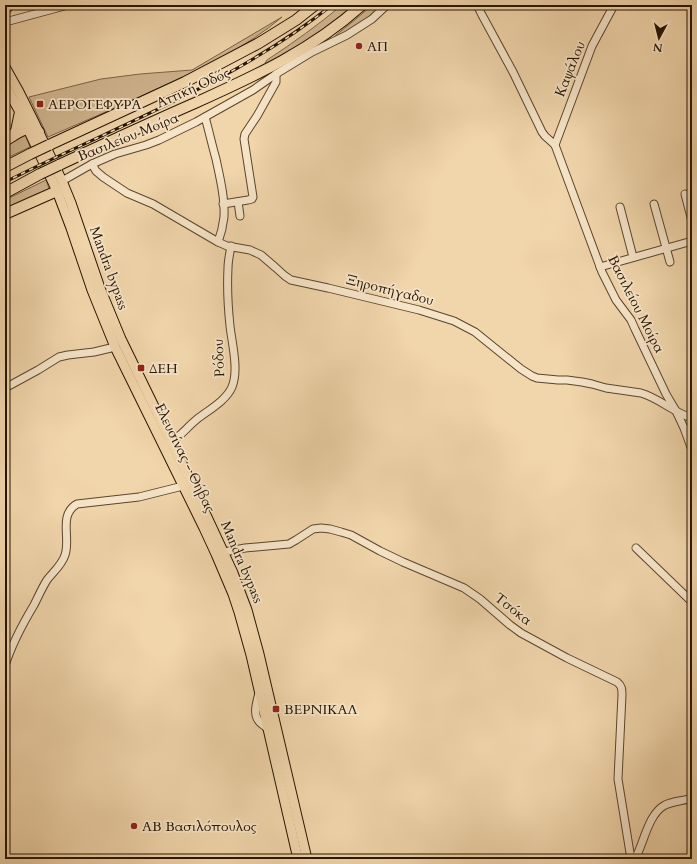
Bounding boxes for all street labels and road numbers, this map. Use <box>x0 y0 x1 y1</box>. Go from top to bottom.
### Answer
street label: Καψάλου <box>550 38 590 100</box>
street label: Αττική Οδός <box>153 63 233 113</box>
street label: Βασιλείου Μοίρα <box>75 108 182 166</box>
street label: Mandra bypass <box>85 224 133 313</box>
street label: Βασιλείου Μοίρα <box>603 252 669 357</box>
street label: Ξηροπήγαδου <box>344 270 436 310</box>
street label: Ρόδου <box>209 339 229 377</box>
street label: Ελευσίνας - Θήβας <box>150 400 220 516</box>
street label: Mandra bypass <box>216 518 268 606</box>
street label: Τσόκα <box>490 588 536 630</box>

